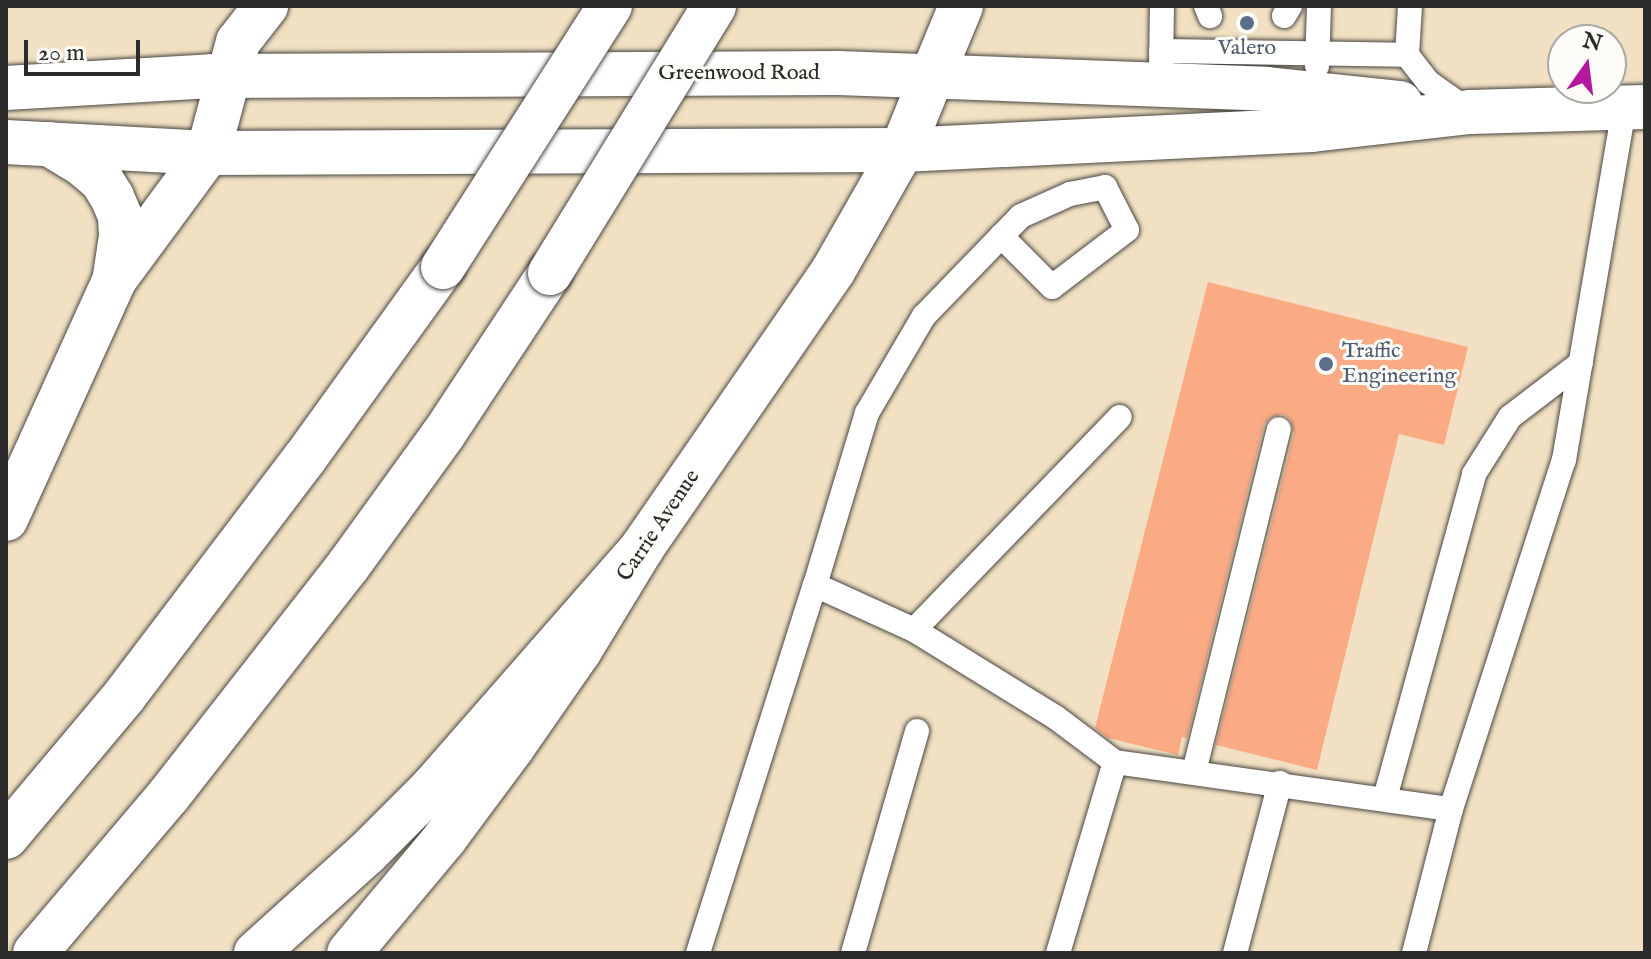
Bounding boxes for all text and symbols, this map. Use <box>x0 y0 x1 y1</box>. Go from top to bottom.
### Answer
marker: Valero <box>1238 14 1256 32</box>
scale bar <box>28 24 144 74</box>
north arrow <box>1547 24 1627 104</box>
text: N <box>1580 27 1605 59</box>
place label: Valero <box>1218 36 1276 62</box>
text: 20 m <box>38 38 85 69</box>
street label: Greenwood Road <box>658 61 820 87</box>
place label: Traffic Engineering <box>1342 338 1456 390</box>
marker: Traffic Engineering <box>1317 355 1335 373</box>
street label: Carrie Avenue <box>612 465 706 587</box>

